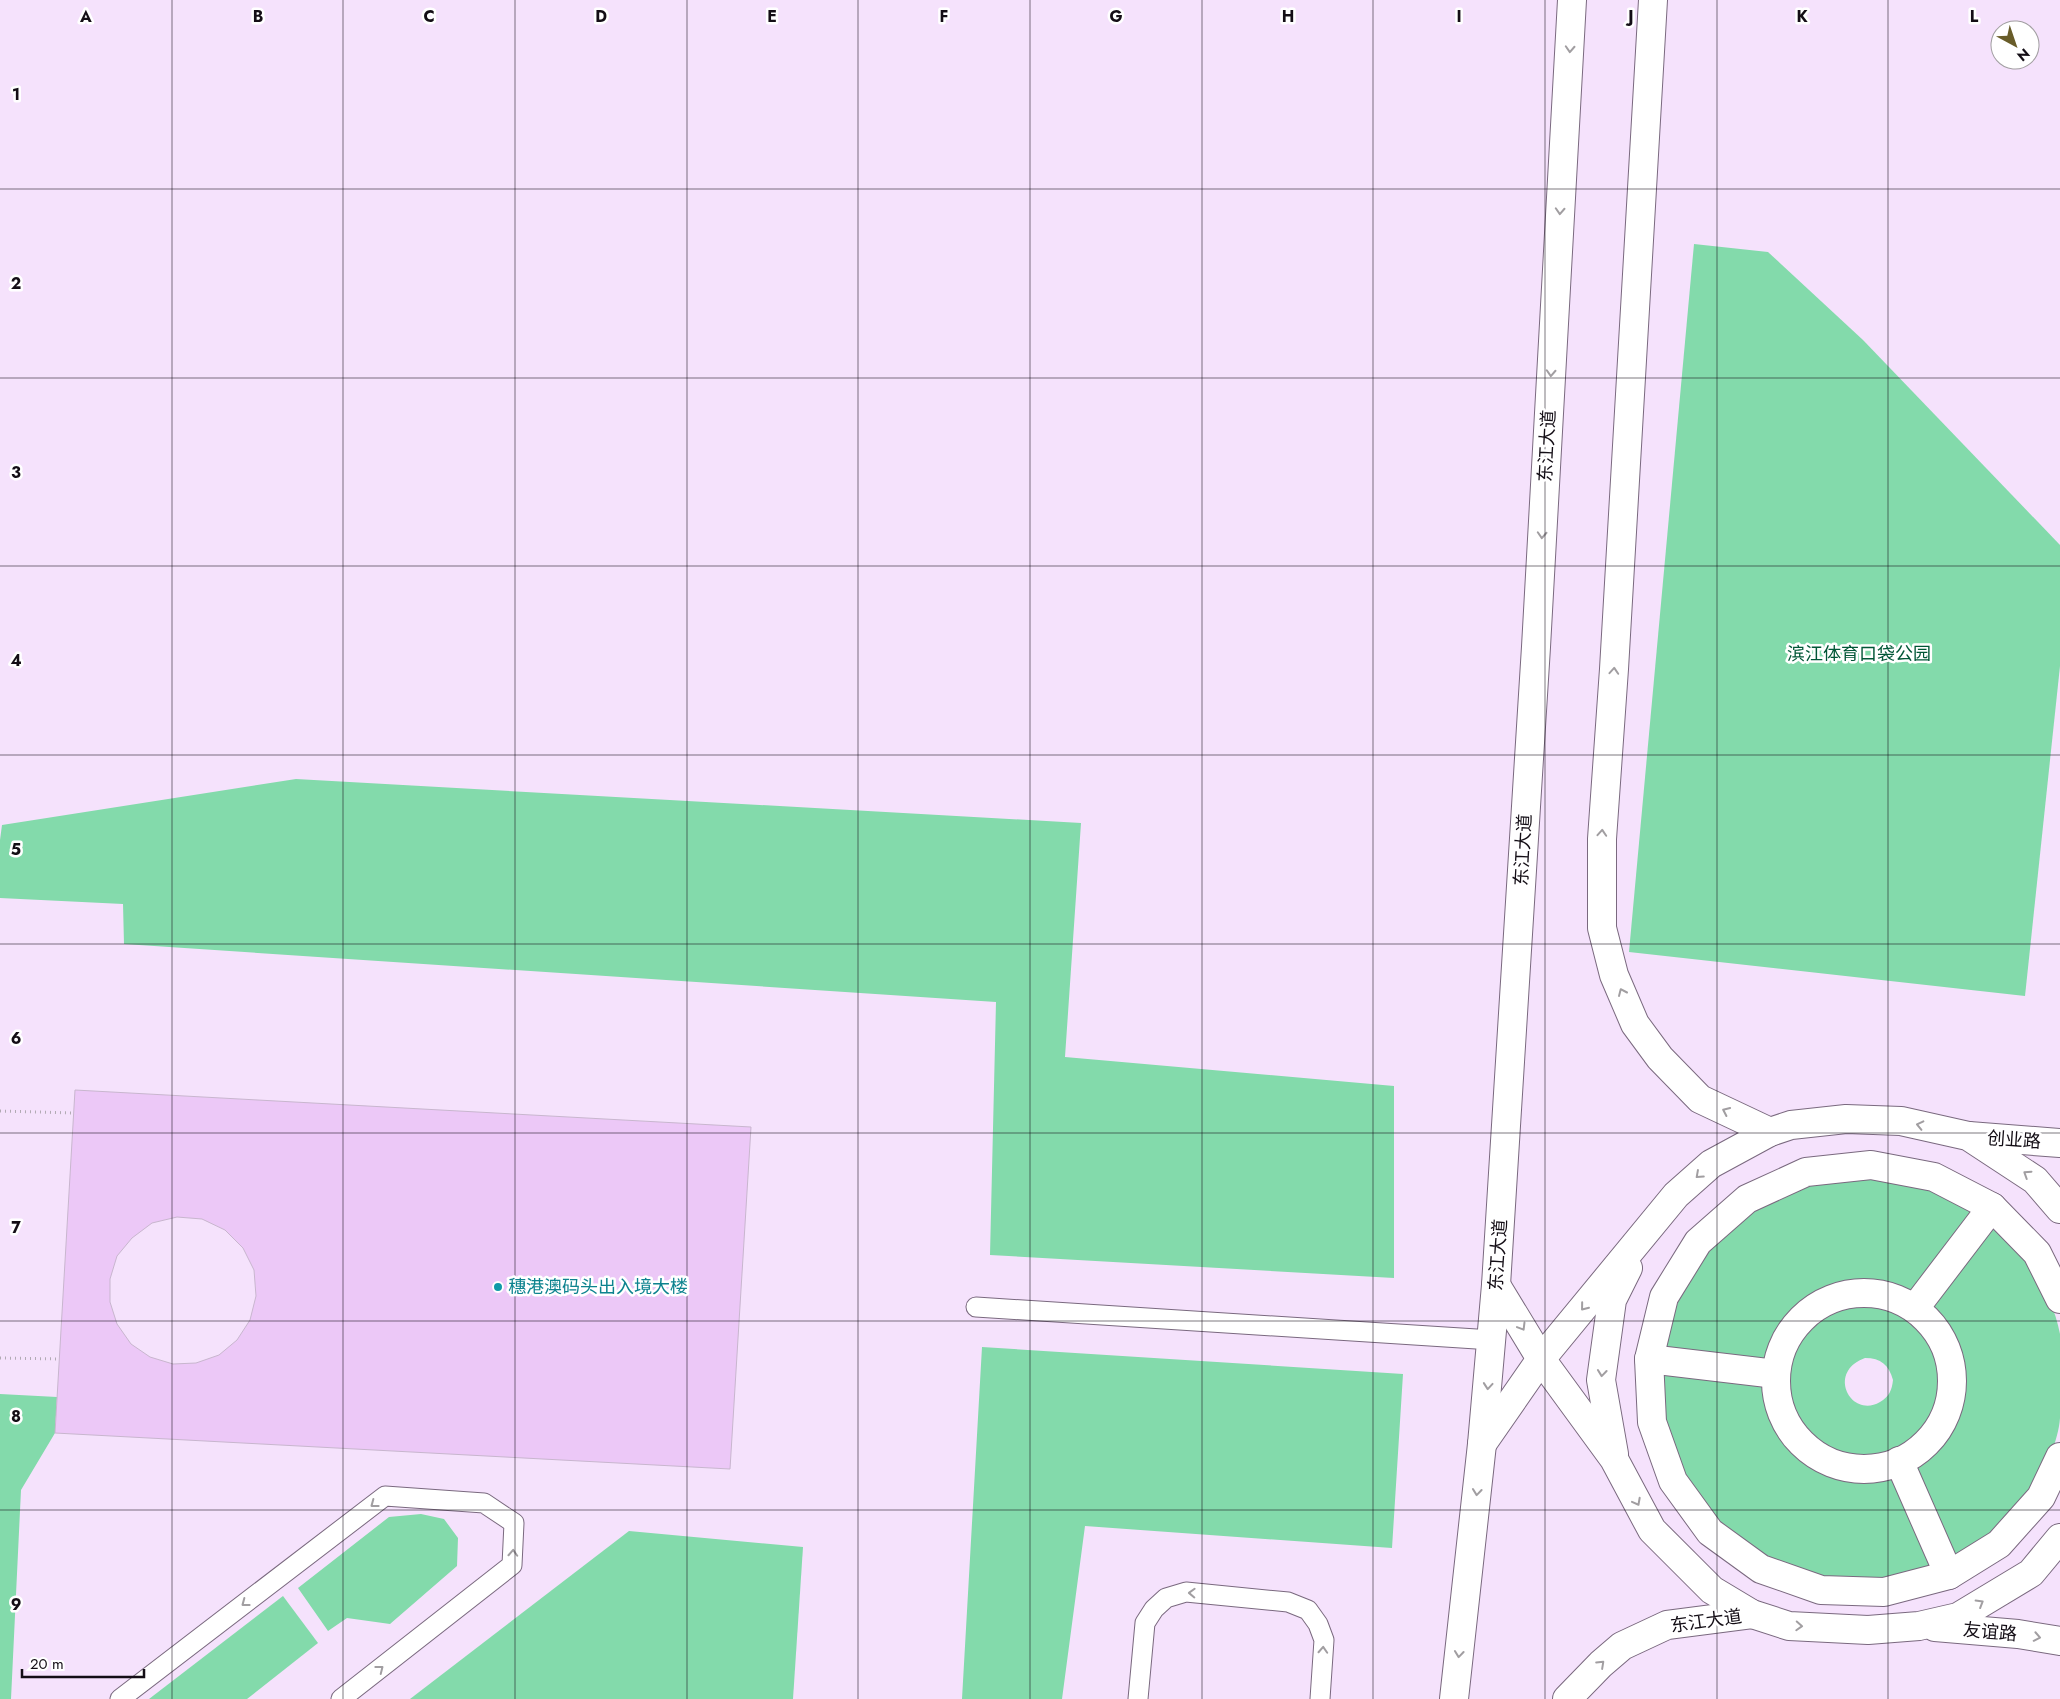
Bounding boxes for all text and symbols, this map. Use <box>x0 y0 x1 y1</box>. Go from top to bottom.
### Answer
text: A <box>79 5 92 28</box>
text: B <box>253 5 263 28</box>
text: C <box>423 5 435 28</box>
text: D <box>595 5 607 28</box>
text: E <box>767 5 777 28</box>
text: F <box>940 5 948 28</box>
text: G <box>1109 5 1123 28</box>
text: H <box>1282 5 1294 28</box>
text: I <box>1456 5 1462 28</box>
text: J <box>1625 5 1634 28</box>
text: K <box>1796 5 1808 28</box>
text: L <box>1970 5 1979 28</box>
north arrow <box>1990 20 2040 70</box>
text: N <box>2013 44 2034 66</box>
one-way arrow <box>1564 45 1575 53</box>
text: 1 <box>12 83 20 106</box>
one-way arrow <box>1555 207 1566 215</box>
text: 2 <box>11 272 21 295</box>
one-way arrow <box>1546 369 1557 377</box>
street label: 东江大道 <box>1532 409 1562 483</box>
text: 3 <box>11 461 21 484</box>
one-way arrow <box>1536 532 1547 540</box>
park label: 滨江体育口袋公园 <box>1787 641 1931 667</box>
text: 4 <box>10 649 22 672</box>
one-way arrow <box>1608 666 1619 674</box>
street label: 东江大道 <box>1508 813 1538 887</box>
one-way arrow <box>1597 828 1608 836</box>
text: 5 <box>11 838 21 861</box>
one-way arrow <box>1617 988 1628 997</box>
text: 6 <box>11 1027 21 1050</box>
one-way arrow <box>1722 1107 1731 1117</box>
one-way arrow <box>1916 1120 1925 1131</box>
street label: 创业路 <box>1986 1125 2042 1155</box>
one-way arrow <box>1695 1169 1704 1178</box>
one-way arrow <box>2023 1171 2032 1181</box>
text: 7 <box>11 1216 21 1239</box>
street label: 东江大道 <box>1483 1218 1513 1292</box>
place label: 穗港澳码头出入境大楼 <box>508 1274 688 1300</box>
marker: 穗港澳码头出入境大楼 <box>492 1281 504 1293</box>
one-way arrow <box>1581 1301 1589 1310</box>
one-way arrow <box>1515 1322 1525 1331</box>
one-way arrow <box>1597 1369 1608 1377</box>
one-way arrow <box>1482 1383 1493 1391</box>
text: 8 <box>11 1405 21 1428</box>
one-way arrow <box>1472 1489 1483 1497</box>
one-way arrow <box>1631 1497 1641 1506</box>
one-way arrow <box>371 1499 380 1507</box>
one-way arrow <box>507 1549 518 1557</box>
one-way arrow <box>1188 1587 1196 1598</box>
text: 9 <box>11 1593 21 1616</box>
one-way arrow <box>242 1598 251 1606</box>
one-way arrow <box>1975 1600 1984 1610</box>
street label: 东江大道 <box>1669 1603 1743 1639</box>
street label: 友谊路 <box>1962 1617 2018 1647</box>
one-way arrow <box>1795 1621 1803 1632</box>
one-way arrow <box>2033 1632 2042 1642</box>
scale bar <box>22 1646 145 1678</box>
one-way arrow <box>1318 1646 1329 1654</box>
one-way arrow <box>1454 1650 1465 1658</box>
text: 20 m <box>30 1653 64 1675</box>
one-way arrow <box>1595 1661 1604 1670</box>
one-way arrow <box>374 1666 383 1674</box>

